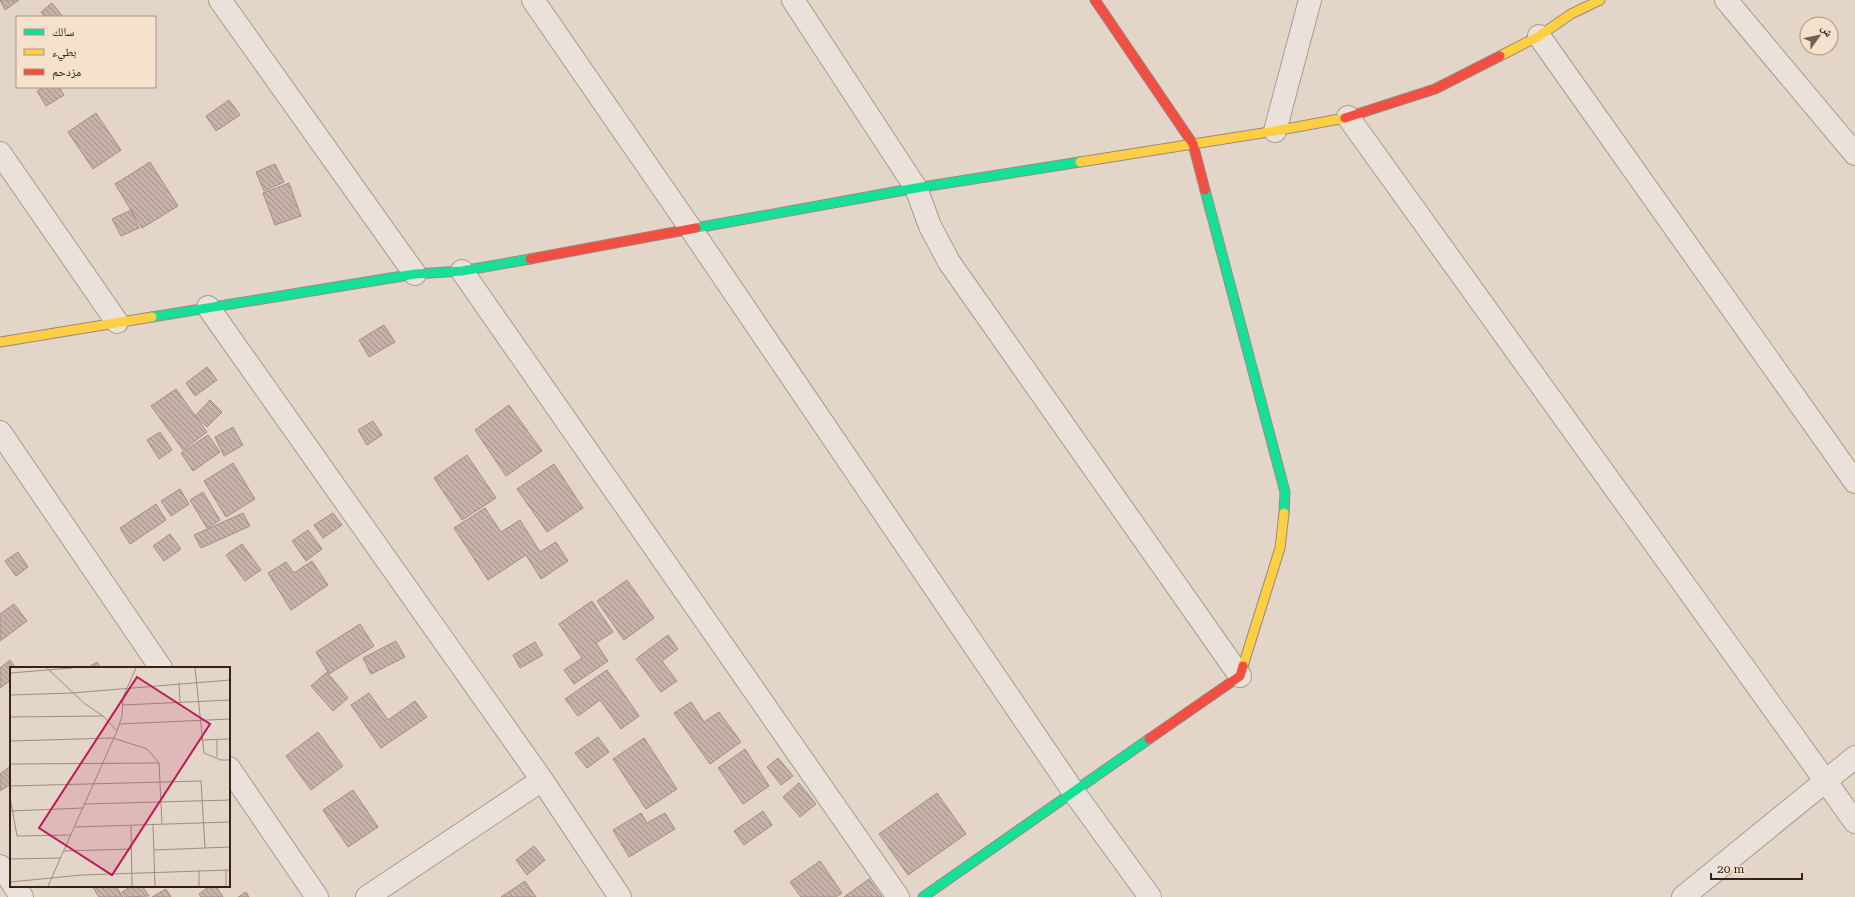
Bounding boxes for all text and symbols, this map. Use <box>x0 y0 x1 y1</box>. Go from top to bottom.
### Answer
legend <box>16 16 156 88</box>
north arrow <box>1799 16 1839 56</box>
text: ش <box>1817 22 1836 40</box>
text: سالك <box>52 25 74 39</box>
text: بطيء <box>52 45 76 62</box>
text: مزدحم <box>52 65 81 80</box>
inset map <box>10 667 230 887</box>
scale bar <box>1711 855 1802 881</box>
text: 20 m <box>1717 862 1744 876</box>

